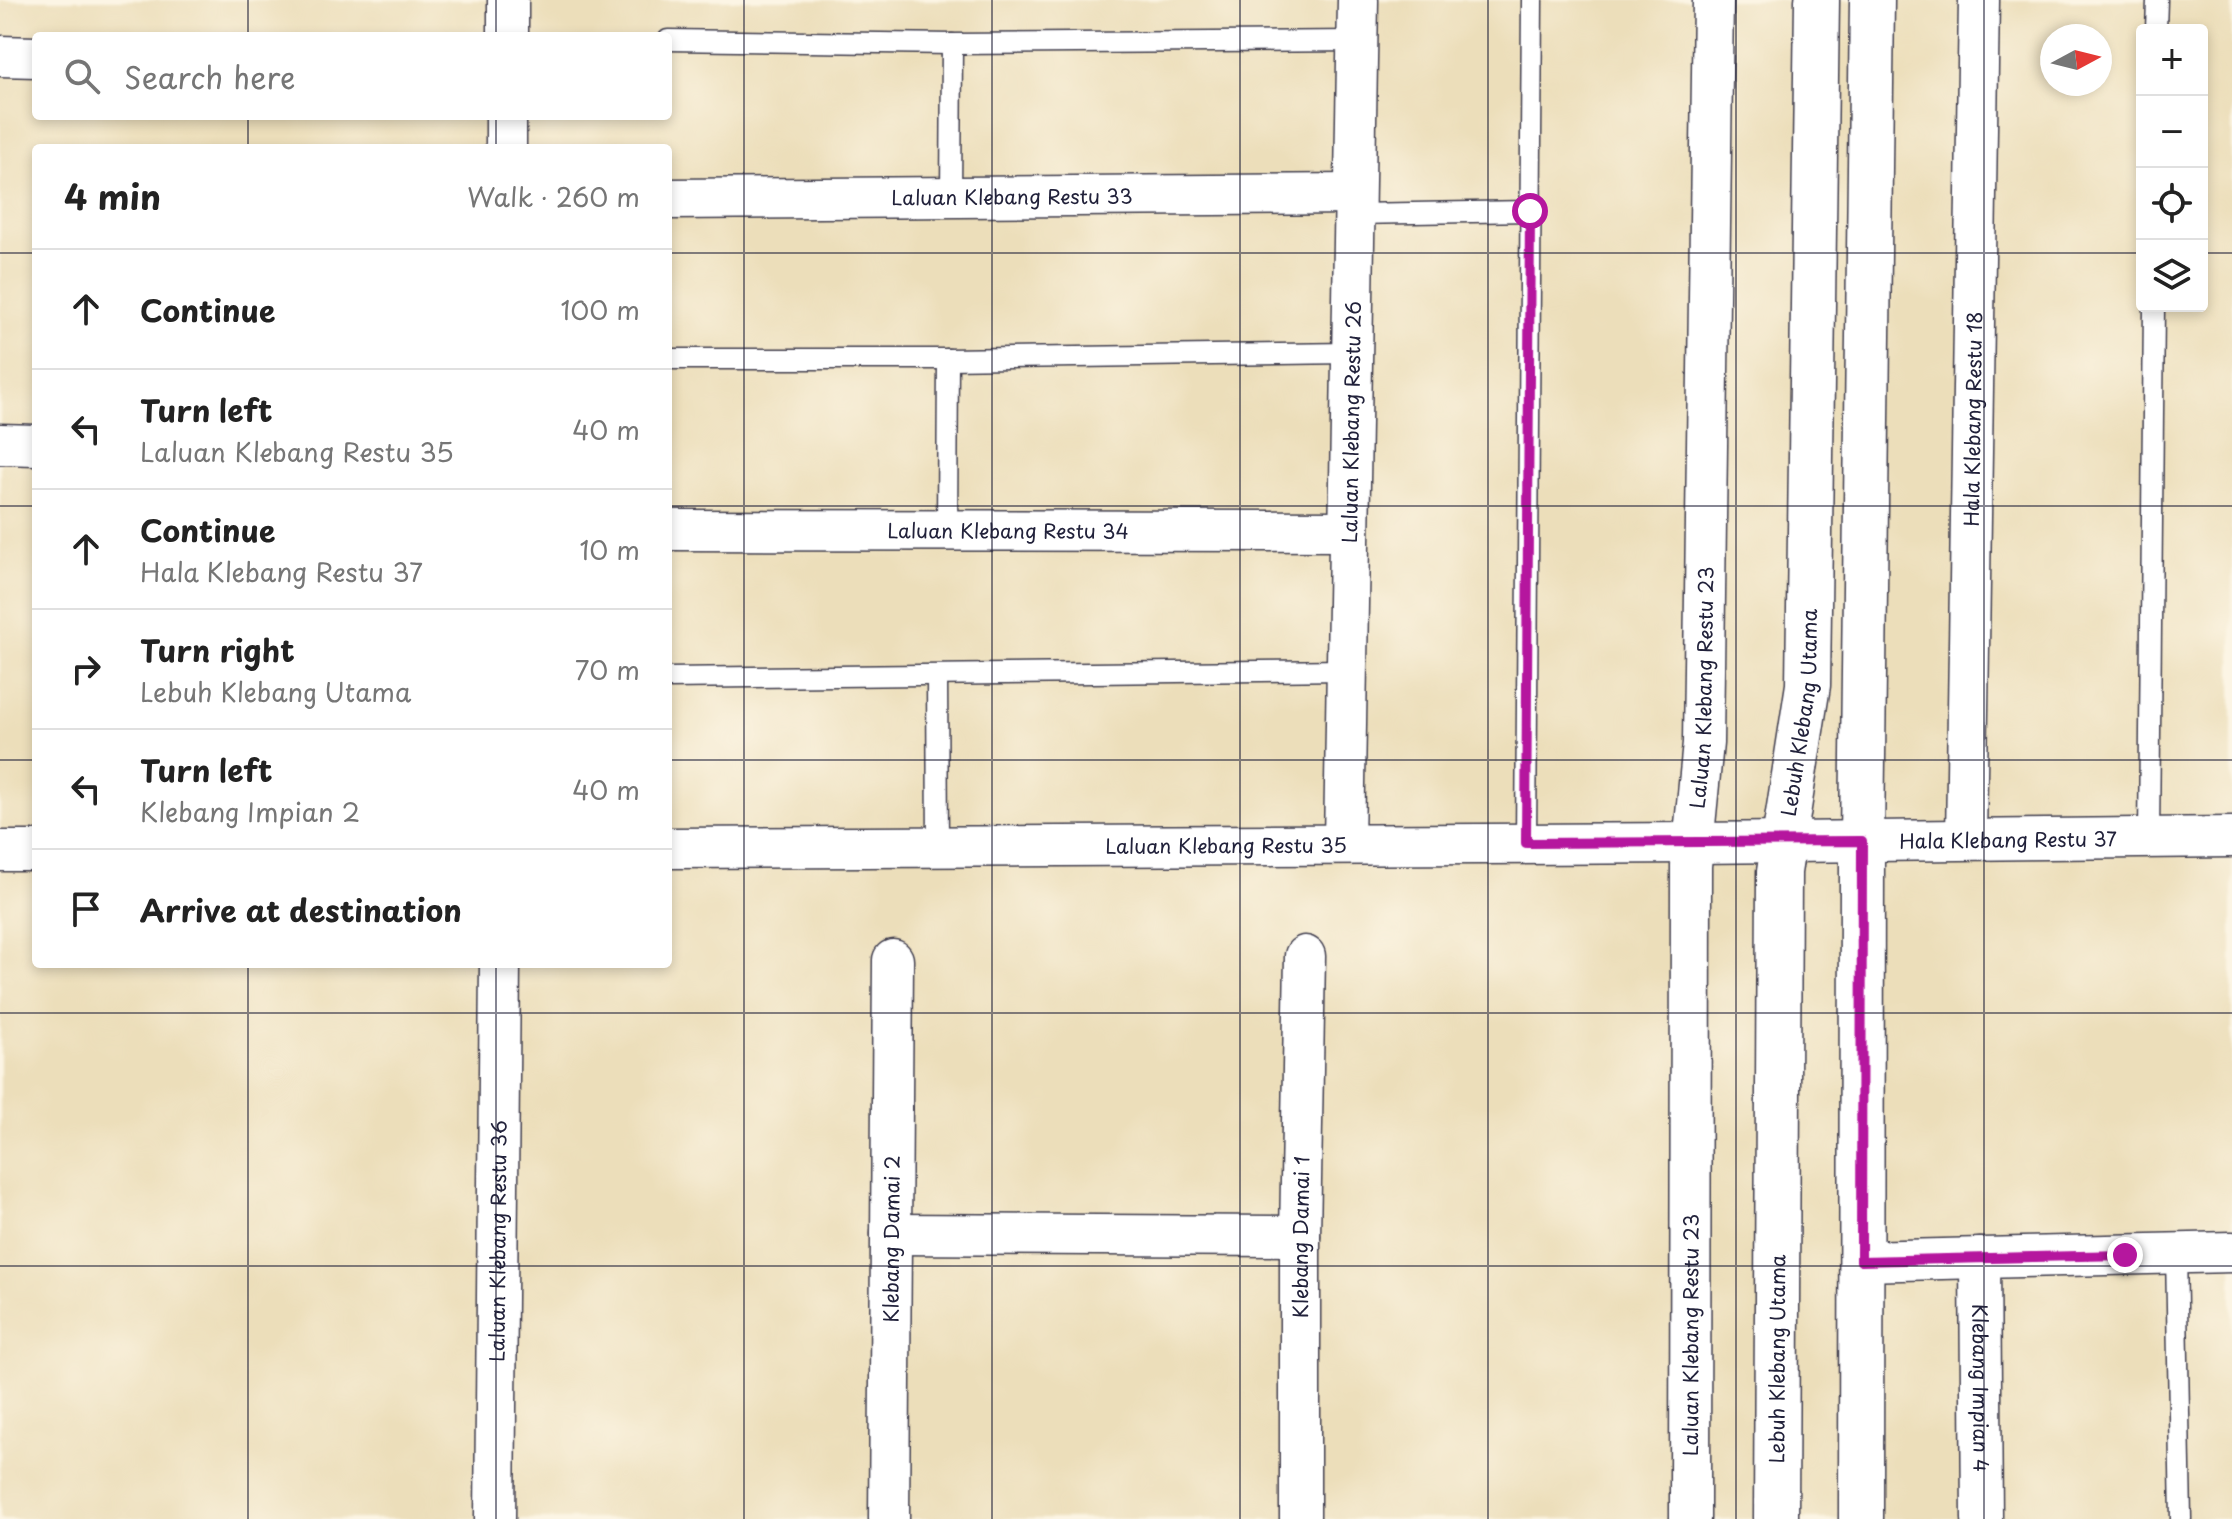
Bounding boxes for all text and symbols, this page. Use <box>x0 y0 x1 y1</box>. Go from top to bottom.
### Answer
north arrow <box>2040 24 2112 96</box>
map controls <box>2136 24 2208 312</box>
button: + <box>2136 24 2208 96</box>
search box <box>32 32 672 120</box>
icon: search <box>60 54 104 98</box>
text: Search here <box>124 54 296 99</box>
button: − <box>2136 96 2208 168</box>
button: locate <box>2136 168 2208 240</box>
text: 4 min <box>64 170 161 222</box>
text: Walk · 260 m <box>467 177 640 216</box>
street label: Laluan Klebang Restu 33 <box>891 181 1133 212</box>
route start <box>1512 193 1548 229</box>
button: layers <box>2136 240 2208 312</box>
icon: ahead <box>64 287 108 331</box>
text: Continue <box>140 287 275 332</box>
text: 100 m <box>560 290 640 329</box>
street label: Laluan Klebang Restu 26 <box>1334 301 1368 543</box>
street label: Hala Klebang Restu 18 <box>1956 311 1989 527</box>
text: Turn left <box>140 387 272 432</box>
icon: left <box>64 407 108 451</box>
text: 40 m <box>572 410 640 449</box>
text: Laluan Klebang Restu 35 <box>140 432 454 471</box>
text: Continue <box>140 507 275 552</box>
street label: Laluan Klebang Restu 34 <box>887 515 1129 546</box>
icon: ahead <box>64 527 108 571</box>
text: 10 m <box>579 530 640 569</box>
text: Hala Klebang Restu 37 <box>140 552 423 591</box>
street label: Laluan Klebang Restu 23 <box>1682 566 1720 810</box>
street label: Lebuh Klebang Utama <box>1773 608 1824 818</box>
text: Turn right <box>140 627 295 672</box>
icon: right <box>64 647 108 691</box>
text: 70 m <box>575 650 640 689</box>
text: Lebuh Klebang Utama <box>140 672 411 711</box>
text: Turn left <box>140 747 272 792</box>
icon: left <box>64 767 108 811</box>
text: 40 m <box>572 770 640 809</box>
text: Klebang Impian 2 <box>140 792 360 831</box>
street label: Hala Klebang Restu 37 <box>1899 823 2117 856</box>
street label: Laluan Klebang Restu 35 <box>1105 830 1347 861</box>
icon: arrive <box>64 887 108 931</box>
text: Arrive at destination <box>140 887 462 932</box>
street label: Laluan Klebang Restu 36 <box>481 1120 514 1362</box>
street label: Klebang Damai 2 <box>875 1155 907 1323</box>
street label: Klebang Damai 1 <box>1285 1155 1316 1318</box>
street label: Laluan Klebang Restu 23 <box>1675 1214 1705 1456</box>
route end <box>2107 1237 2143 1273</box>
street label: Lebuh Klebang Utama <box>1761 1254 1792 1463</box>
street label: Klebang Impian 4 <box>1965 1304 1997 1472</box>

